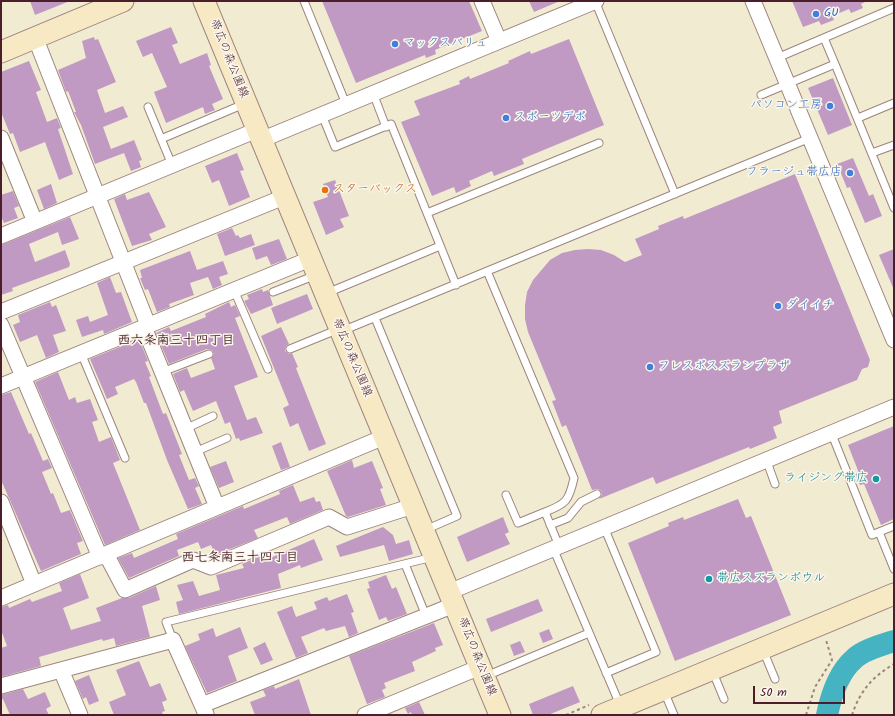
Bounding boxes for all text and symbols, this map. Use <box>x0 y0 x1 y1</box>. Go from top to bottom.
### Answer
place label: GU <box>824 7 839 21</box>
marker: GU <box>811 9 821 19</box>
street label: 帯広の森公園線 <box>206 17 250 101</box>
place label: マックスバリュ <box>403 37 487 51</box>
marker: マックスバリュ <box>390 39 400 49</box>
place label: パソコン工房 <box>750 99 822 113</box>
marker: パソコン工房 <box>825 101 835 111</box>
place label: スポーツデポ <box>514 111 586 125</box>
marker: スポーツデポ <box>501 113 511 123</box>
place label: フラージュ帯広店 <box>746 166 842 180</box>
marker: フラージュ帯広店 <box>845 168 855 178</box>
place label: スターバックス <box>333 183 417 197</box>
marker: スターバックス <box>320 185 330 195</box>
place label: ダイイチ <box>786 299 834 313</box>
marker: ダイイチ <box>773 301 783 311</box>
street label: 帯広の森公園線 <box>328 317 374 399</box>
district label: 西六条南三十四丁目 <box>118 334 234 350</box>
place label: フレスポスズランプラザ <box>658 360 790 374</box>
marker: フレスポスズランプラザ <box>645 362 655 372</box>
place label: ライジング帯広 <box>784 472 868 486</box>
marker: ライジング帯広 <box>871 474 881 484</box>
district label: 西七条南三十四丁目 <box>182 551 298 567</box>
place label: 帯広スズランボウル <box>717 572 825 586</box>
marker: 帯広スズランボウル <box>704 574 714 584</box>
street label: 帯広の森公園線 <box>454 615 498 699</box>
scale bar <box>755 678 847 704</box>
text: 50 m <box>760 683 787 702</box>

